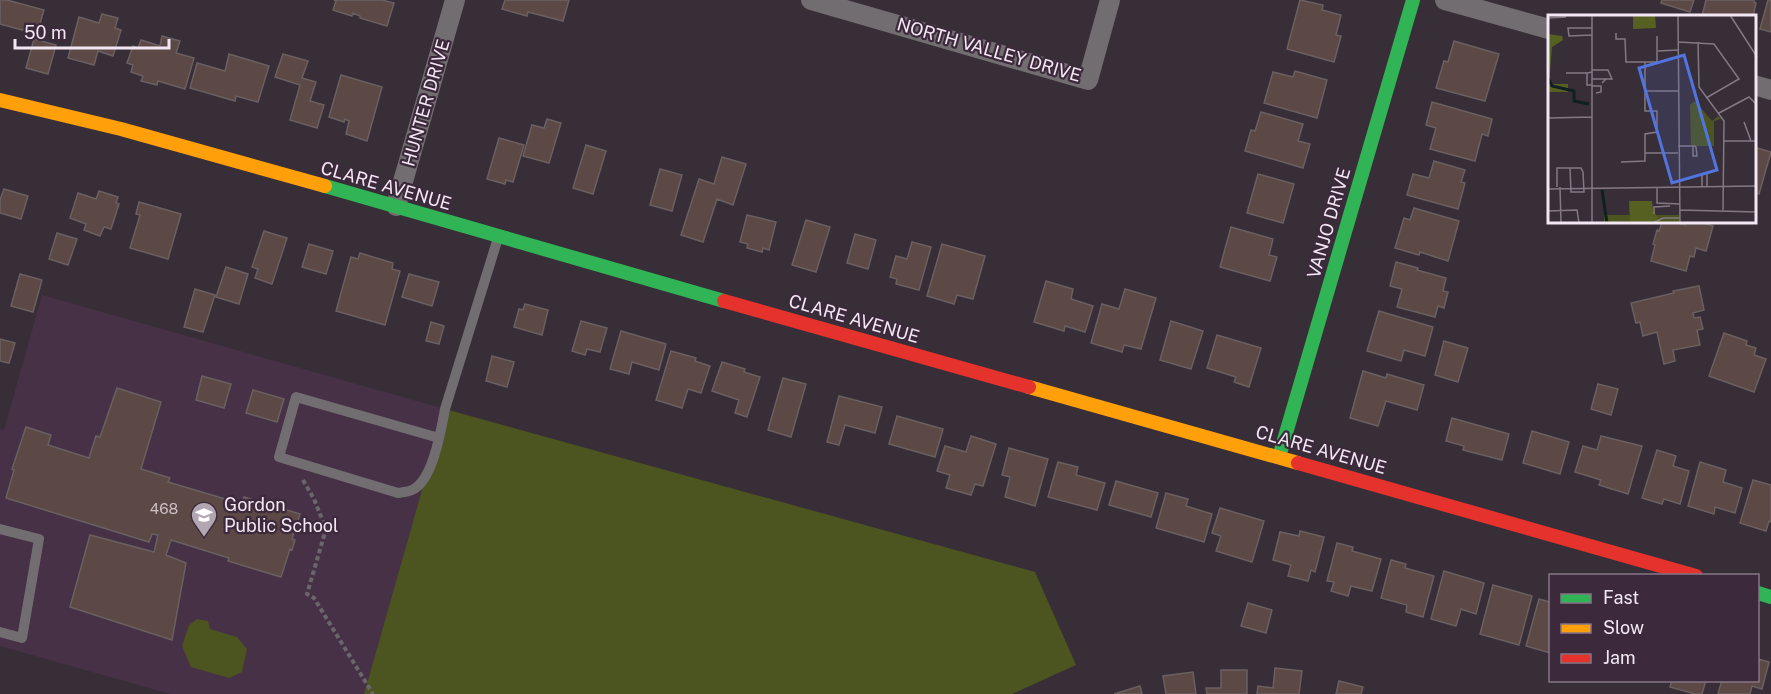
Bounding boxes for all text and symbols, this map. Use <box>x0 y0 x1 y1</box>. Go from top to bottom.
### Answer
scale bar <box>15 12 170 50</box>
street label: NORTH VALLEY DRIVE <box>895 13 1084 86</box>
inset map <box>1548 15 1756 224</box>
text: 50 m <box>24 22 67 43</box>
street label: HUNTER DRIVE <box>397 37 454 169</box>
street label: CLARE AVENUE <box>318 157 454 214</box>
street label: VANJO DRIVE <box>1303 165 1354 281</box>
street label: CLARE AVENUE <box>786 290 922 347</box>
street label: CLARE AVENUE <box>1253 421 1389 478</box>
place label: Gordon Public School <box>224 494 338 536</box>
house number: 468 <box>150 500 178 517</box>
school or university icon: Gordon Public School <box>189 500 219 538</box>
legend <box>1549 574 1759 682</box>
text: Fast <box>1603 587 1639 608</box>
text: Slow <box>1603 617 1644 638</box>
text: Jam <box>1603 647 1636 668</box>

